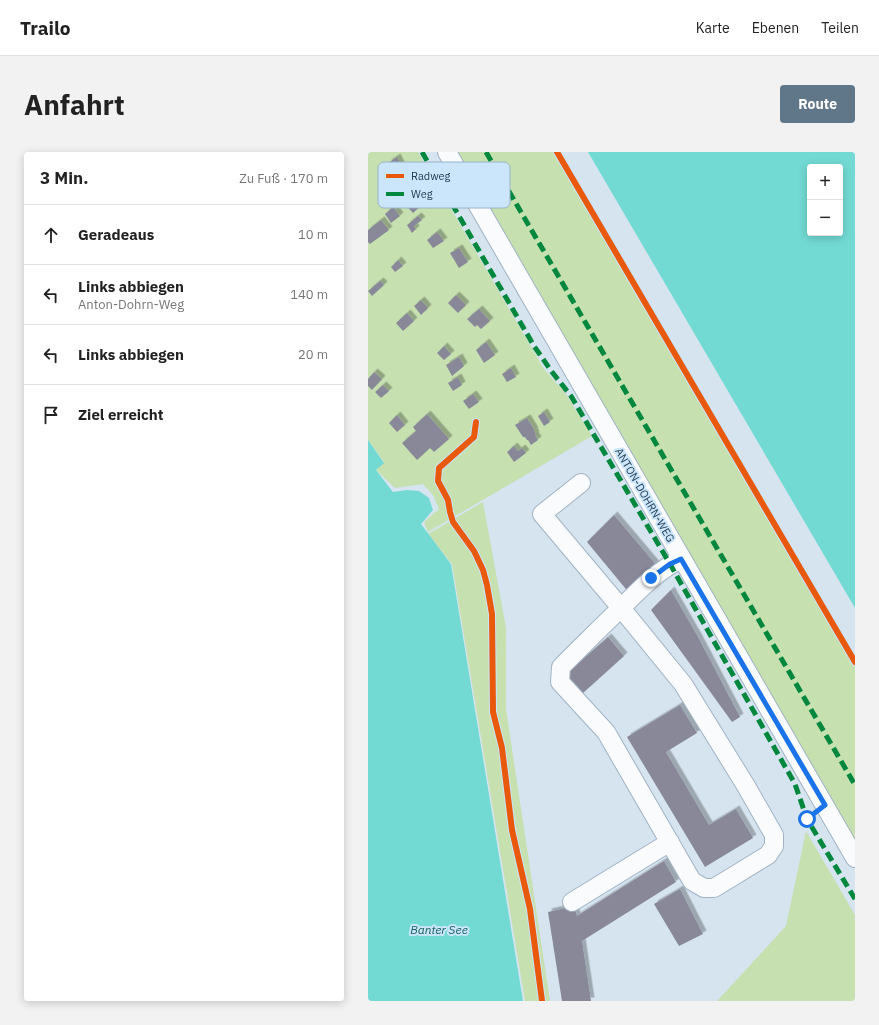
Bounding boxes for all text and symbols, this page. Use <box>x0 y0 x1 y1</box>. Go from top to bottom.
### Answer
text: Trailo <box>20 16 70 40</box>
text: Karte <box>696 19 730 37</box>
text: Ebenen <box>752 19 799 37</box>
text: Teilen <box>821 19 859 37</box>
button: Route <box>780 85 855 123</box>
text: Anfahrt <box>24 86 125 123</box>
legend <box>378 162 510 208</box>
map controls <box>807 164 843 236</box>
button: + <box>807 164 843 200</box>
text: 3 Min. <box>40 167 88 189</box>
text: Radweg <box>411 169 451 183</box>
text: Zu Fuß · 170 m <box>239 170 328 187</box>
text: Weg <box>411 187 433 201</box>
button: − <box>807 200 843 236</box>
icon: ahead <box>40 224 62 246</box>
text: Geradeaus <box>78 225 154 244</box>
text: 10 m <box>298 226 328 243</box>
text: Links abbiegen <box>78 277 184 296</box>
icon: left <box>40 284 62 306</box>
text: 140 m <box>290 286 328 303</box>
text: Anton-Dohrn-Weg <box>78 296 184 313</box>
icon: left <box>40 344 62 366</box>
text: Links abbiegen <box>78 345 184 364</box>
text: 20 m <box>298 346 328 363</box>
icon: arrive <box>40 404 62 426</box>
text: Ziel erreicht <box>78 405 164 424</box>
street label: ANTON-DOHRN-WEG <box>612 445 678 545</box>
route end <box>642 569 660 587</box>
route start <box>798 810 816 828</box>
water label: Banter See <box>410 922 468 937</box>

